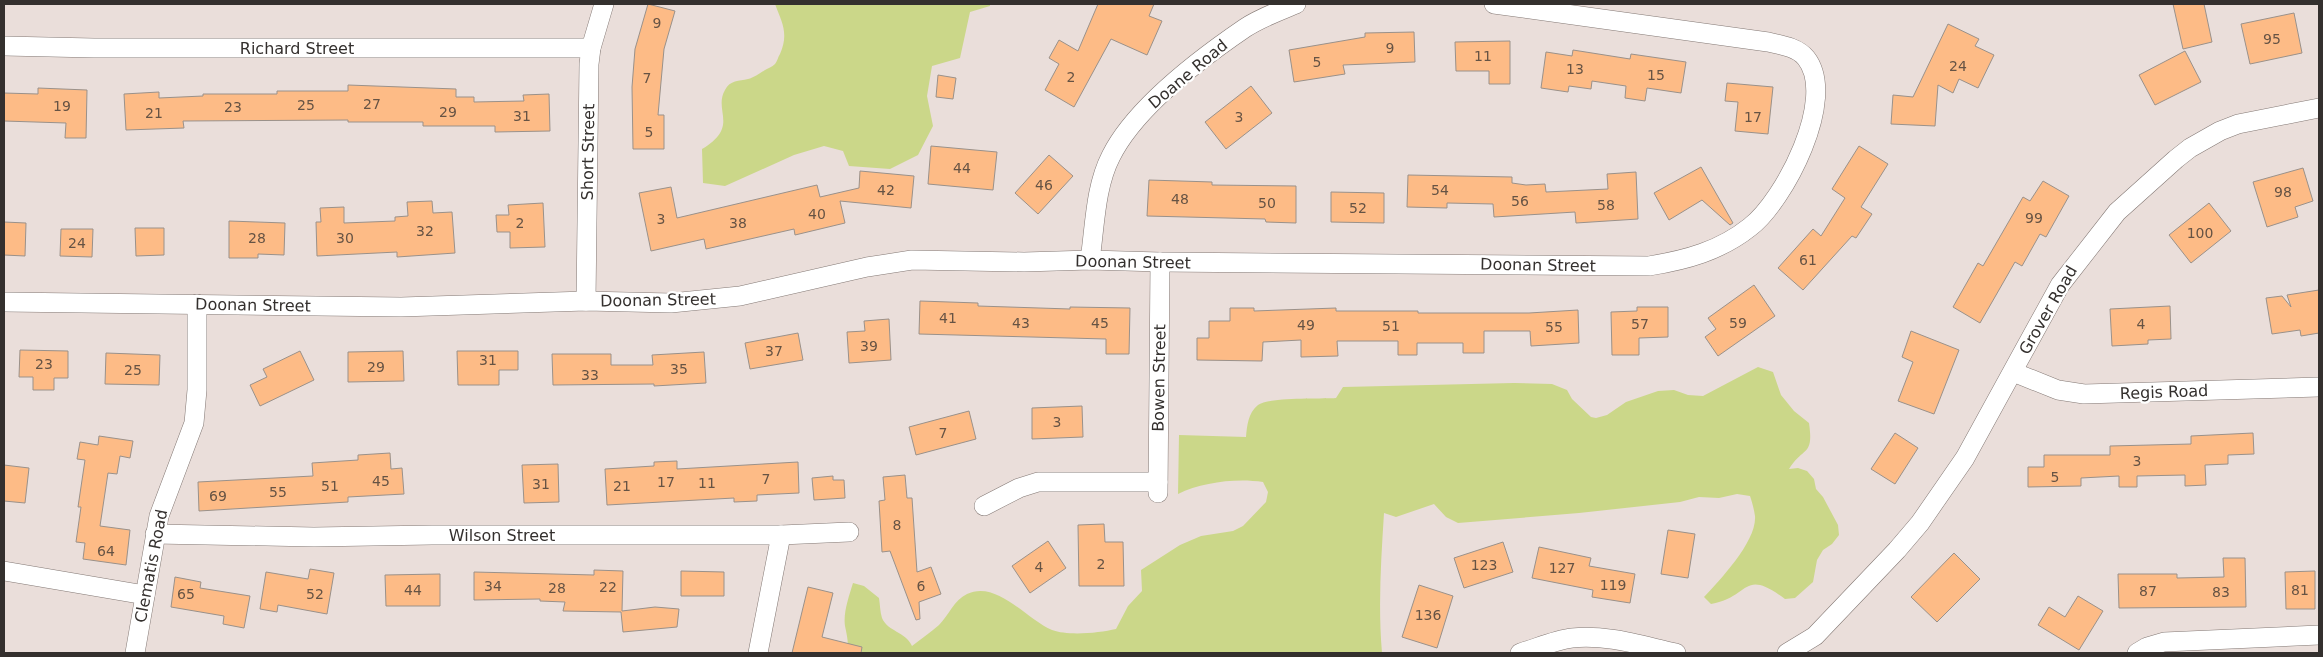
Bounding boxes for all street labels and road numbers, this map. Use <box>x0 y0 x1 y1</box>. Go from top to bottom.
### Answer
street label: Doane Road <box>1145 36 1231 112</box>
street label: Richard Street <box>240 39 354 58</box>
street label: Short Street <box>578 104 598 200</box>
street label: Doonan Street <box>1075 251 1191 273</box>
street label: Doonan Street <box>1480 254 1596 276</box>
street label: Grover Road <box>2015 262 2081 358</box>
street label: Doonan Street <box>600 289 716 311</box>
street label: Doonan Street <box>195 294 311 316</box>
street label: Bowen Street <box>1149 324 1169 432</box>
street label: Regis Road <box>2119 381 2209 403</box>
street label: Clematis Road <box>131 508 171 624</box>
street label: Wilson Street <box>449 526 555 545</box>

